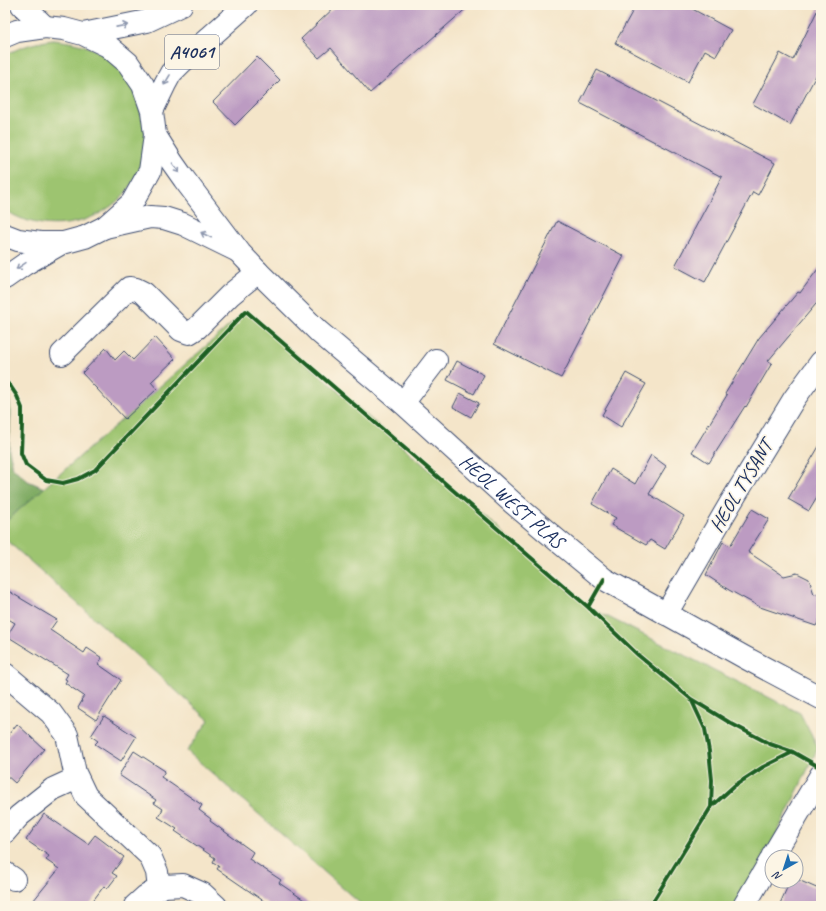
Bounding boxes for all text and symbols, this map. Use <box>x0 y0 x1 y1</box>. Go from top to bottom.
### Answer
one-way arrow <box>115 22 128 30</box>
road number: A4061 <box>165 35 219 69</box>
one-way arrow <box>163 74 171 86</box>
one-way arrow <box>172 162 180 173</box>
one-way arrow <box>200 231 212 238</box>
one-way arrow <box>16 262 27 270</box>
street label: HEOL TYSANT <box>704 432 780 537</box>
street label: HEOL WEST PLAS <box>455 449 571 555</box>
north arrow <box>764 849 804 889</box>
text: N <box>769 868 785 884</box>

